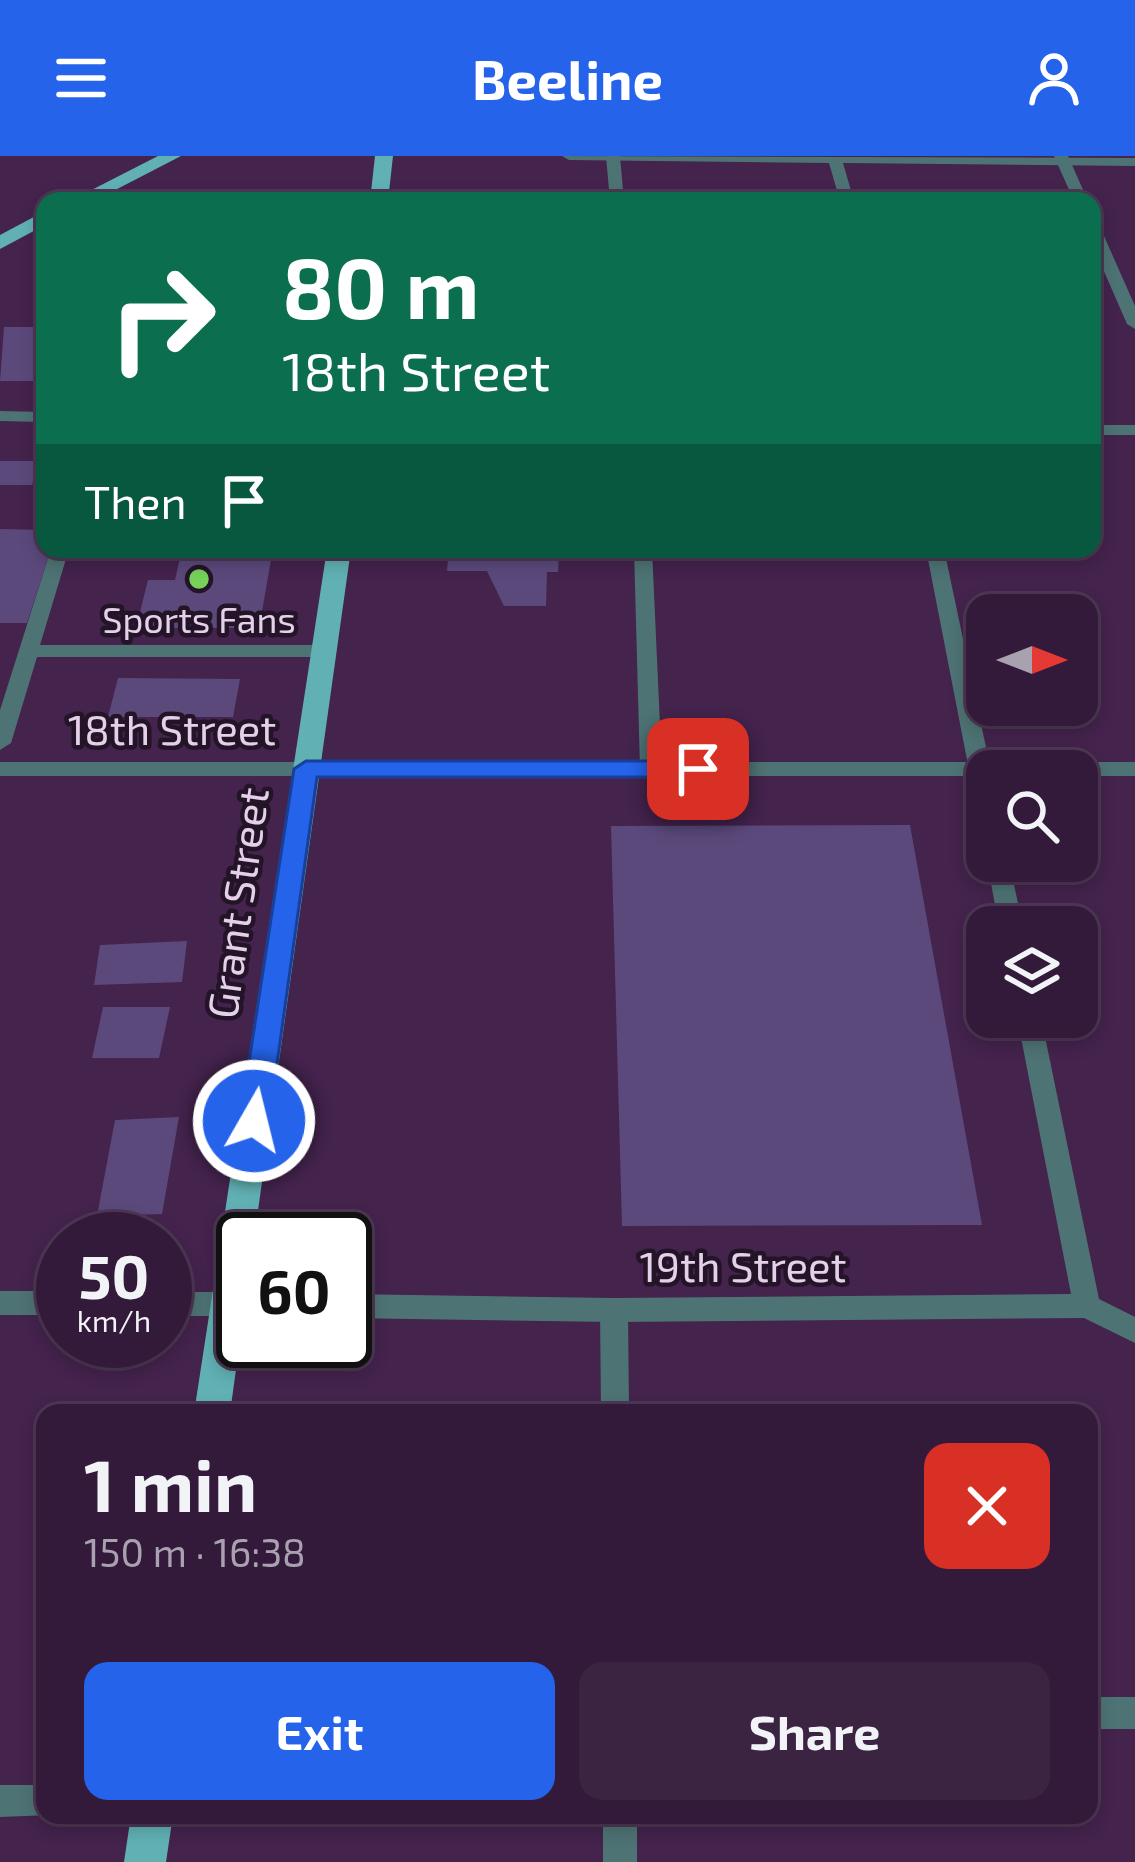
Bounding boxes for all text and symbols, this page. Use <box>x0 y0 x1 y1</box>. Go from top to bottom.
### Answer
icon: menu <box>48 45 114 111</box>
icon: person <box>1021 45 1087 111</box>
text: Beeline <box>472 46 663 111</box>
text: 80 m <box>282 235 479 336</box>
icon: right <box>84 240 240 396</box>
text: 18th Street <box>282 337 550 402</box>
icon: arrive <box>211 468 277 534</box>
text: Then <box>84 474 187 528</box>
marker: Sports Fans <box>186 566 212 592</box>
north arrow <box>966 594 1098 726</box>
map controls <box>966 594 1098 1038</box>
place label: Sports Fans <box>102 597 296 640</box>
street label: 18th Street <box>68 703 276 753</box>
pin <box>647 718 749 820</box>
icon: arrive <box>665 736 731 802</box>
button: search <box>966 750 1098 882</box>
street label: Grant Street <box>195 784 277 1021</box>
button: layers <box>966 906 1098 1038</box>
position arrow <box>191 1058 317 1184</box>
speed limit sign: 60 <box>216 1212 372 1368</box>
text: 50 <box>79 1239 149 1311</box>
street label: 19th Street <box>639 1240 847 1290</box>
text: km/h <box>77 1302 151 1338</box>
text: 1 min <box>84 1440 257 1526</box>
button: close <box>924 1443 1050 1569</box>
text: 150 m · 16:38 <box>84 1528 306 1575</box>
button: Exit <box>84 1662 555 1800</box>
button: Share <box>579 1662 1050 1800</box>

